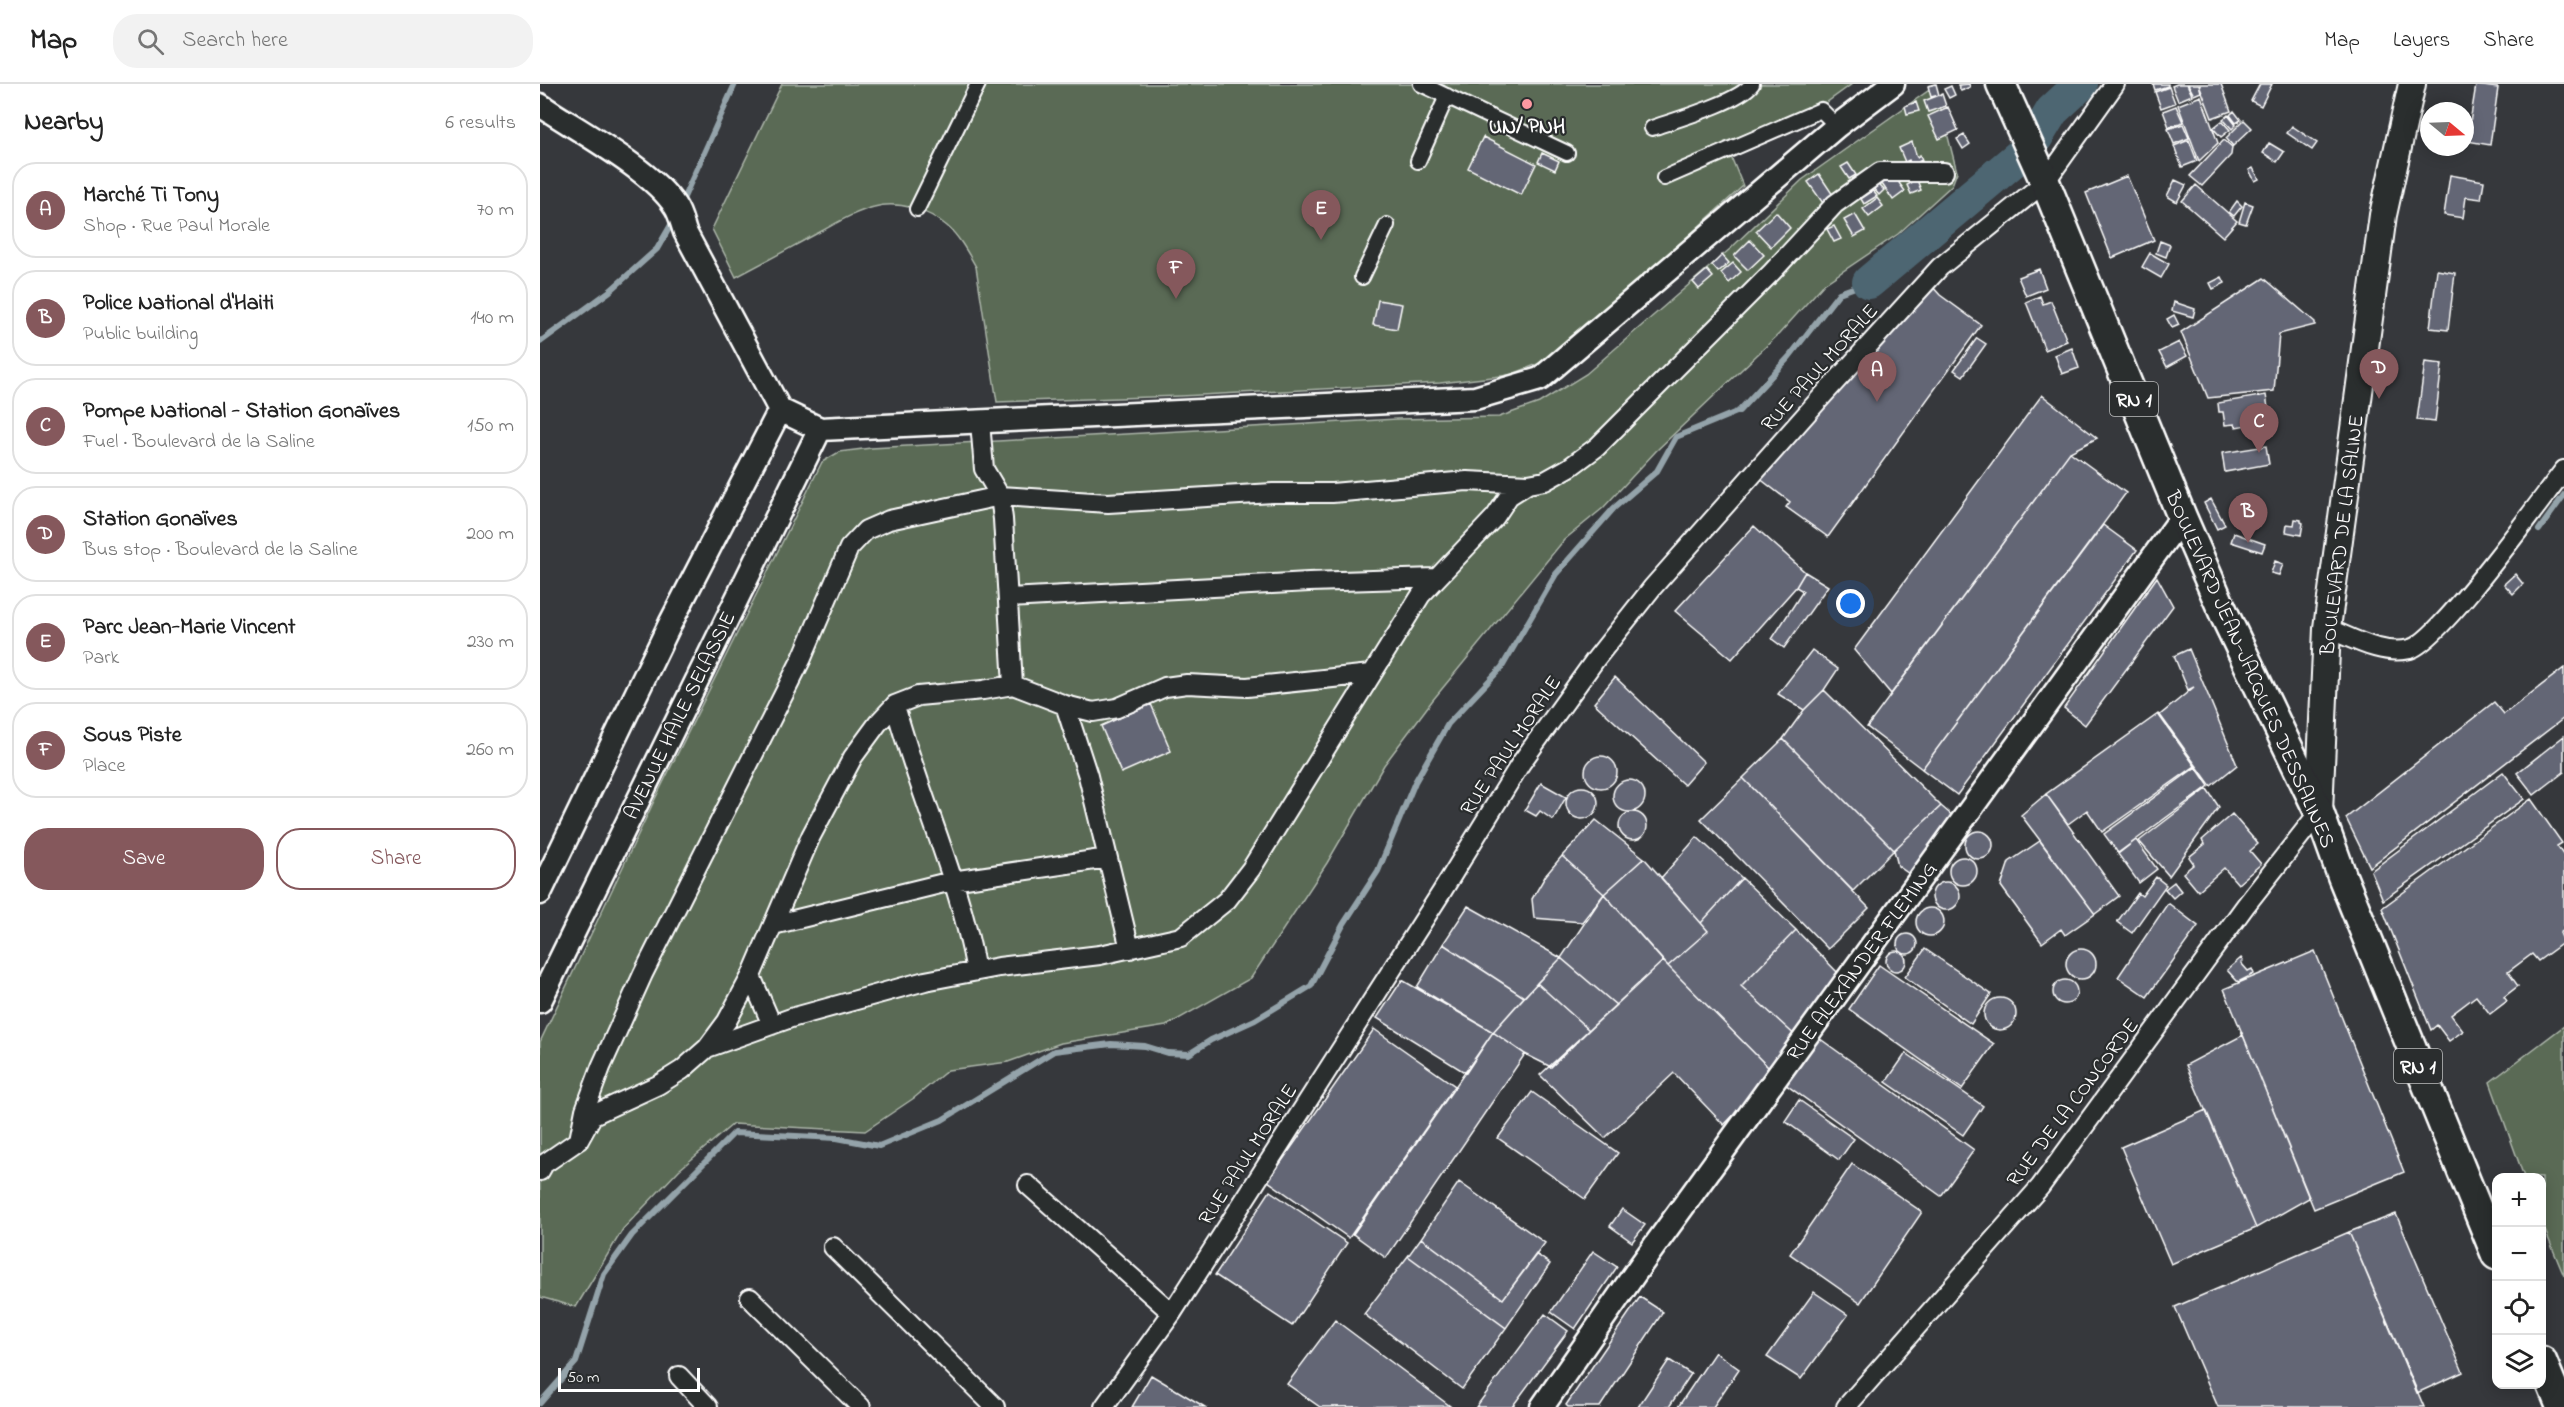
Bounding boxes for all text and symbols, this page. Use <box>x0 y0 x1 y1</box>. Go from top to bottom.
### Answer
search box <box>113 14 533 68</box>
text: Map <box>30 21 77 62</box>
icon: search <box>134 25 167 58</box>
text: Search here <box>182 25 288 57</box>
text: Map <box>2324 26 2360 56</box>
text: Layers <box>2393 26 2450 56</box>
text: Share <box>2483 26 2534 56</box>
marker: UN/ PNH <box>1520 97 1534 111</box>
north arrow <box>2420 102 2474 156</box>
text: Nearby <box>24 104 103 142</box>
text: 6 results <box>445 109 516 138</box>
place label: UN/ PNH <box>1489 113 1565 143</box>
text: Marché Ti Tony <box>83 180 219 212</box>
pin: E <box>1302 190 1340 240</box>
text: A <box>39 196 52 225</box>
text: 70 m <box>477 196 514 225</box>
text: Shop · Rue Paul Morale <box>83 212 270 241</box>
pin: F <box>1156 250 1196 299</box>
text: Police National d'Haiti <box>83 288 274 320</box>
street label: RUE PAUL MORALE <box>1755 298 1883 436</box>
text: B <box>39 304 52 333</box>
text: 140 m <box>470 304 514 333</box>
text: Public building <box>83 320 198 349</box>
pin: D <box>2360 350 2398 399</box>
pin: A <box>1858 352 1896 402</box>
road number: RN 1 <box>2110 382 2158 416</box>
text: Pompe National - Station Gonaïves <box>83 396 400 428</box>
pin: C <box>2240 404 2278 453</box>
text: C <box>40 412 51 441</box>
text: 150 m <box>467 412 514 441</box>
street label: BOULEVARD DE LA SALINE <box>2313 413 2373 658</box>
text: Fuel · Boulevard de la Saline <box>83 428 315 457</box>
street label: BOULEVARD JEAN-JACQUES DESSALINES <box>2161 487 2341 851</box>
pin: B <box>2228 494 2268 543</box>
text: Station Gonaïves <box>83 504 238 536</box>
text: D <box>38 520 53 549</box>
text: 200 m <box>466 520 514 549</box>
text: Bus stop · Boulevard de la Saline <box>83 536 358 565</box>
your location <box>1836 589 1865 618</box>
street label: AVENUE HAILE SELASSIE <box>617 607 744 825</box>
text: Parc Jean-Marie Vincent <box>83 612 295 644</box>
text: E <box>39 628 52 657</box>
text: 230 m <box>467 628 514 657</box>
text: Park <box>83 644 119 673</box>
street label: RUE PAUL MORALE <box>1454 670 1570 822</box>
text: Sous Piste <box>83 720 182 752</box>
text: F <box>39 736 52 765</box>
text: 260 m <box>466 736 514 765</box>
text: Place <box>83 752 125 781</box>
button: Save <box>24 828 264 890</box>
button: Share <box>276 828 516 890</box>
street label: RUE ALEXANDER FLEMING <box>1780 856 1945 1068</box>
street label: RUE DE LA CONCORDE <box>2000 1013 2147 1194</box>
road number: RN 1 <box>2394 1049 2442 1083</box>
street label: RUE PAUL MORALE <box>1192 1078 1306 1232</box>
map controls <box>2492 1173 2546 1389</box>
button: + <box>2492 1173 2546 1227</box>
button: − <box>2492 1227 2546 1281</box>
button: locate <box>2492 1281 2546 1335</box>
button: layers <box>2492 1335 2546 1389</box>
scale bar <box>558 1365 700 1392</box>
text: 50 m <box>567 1366 599 1390</box>

